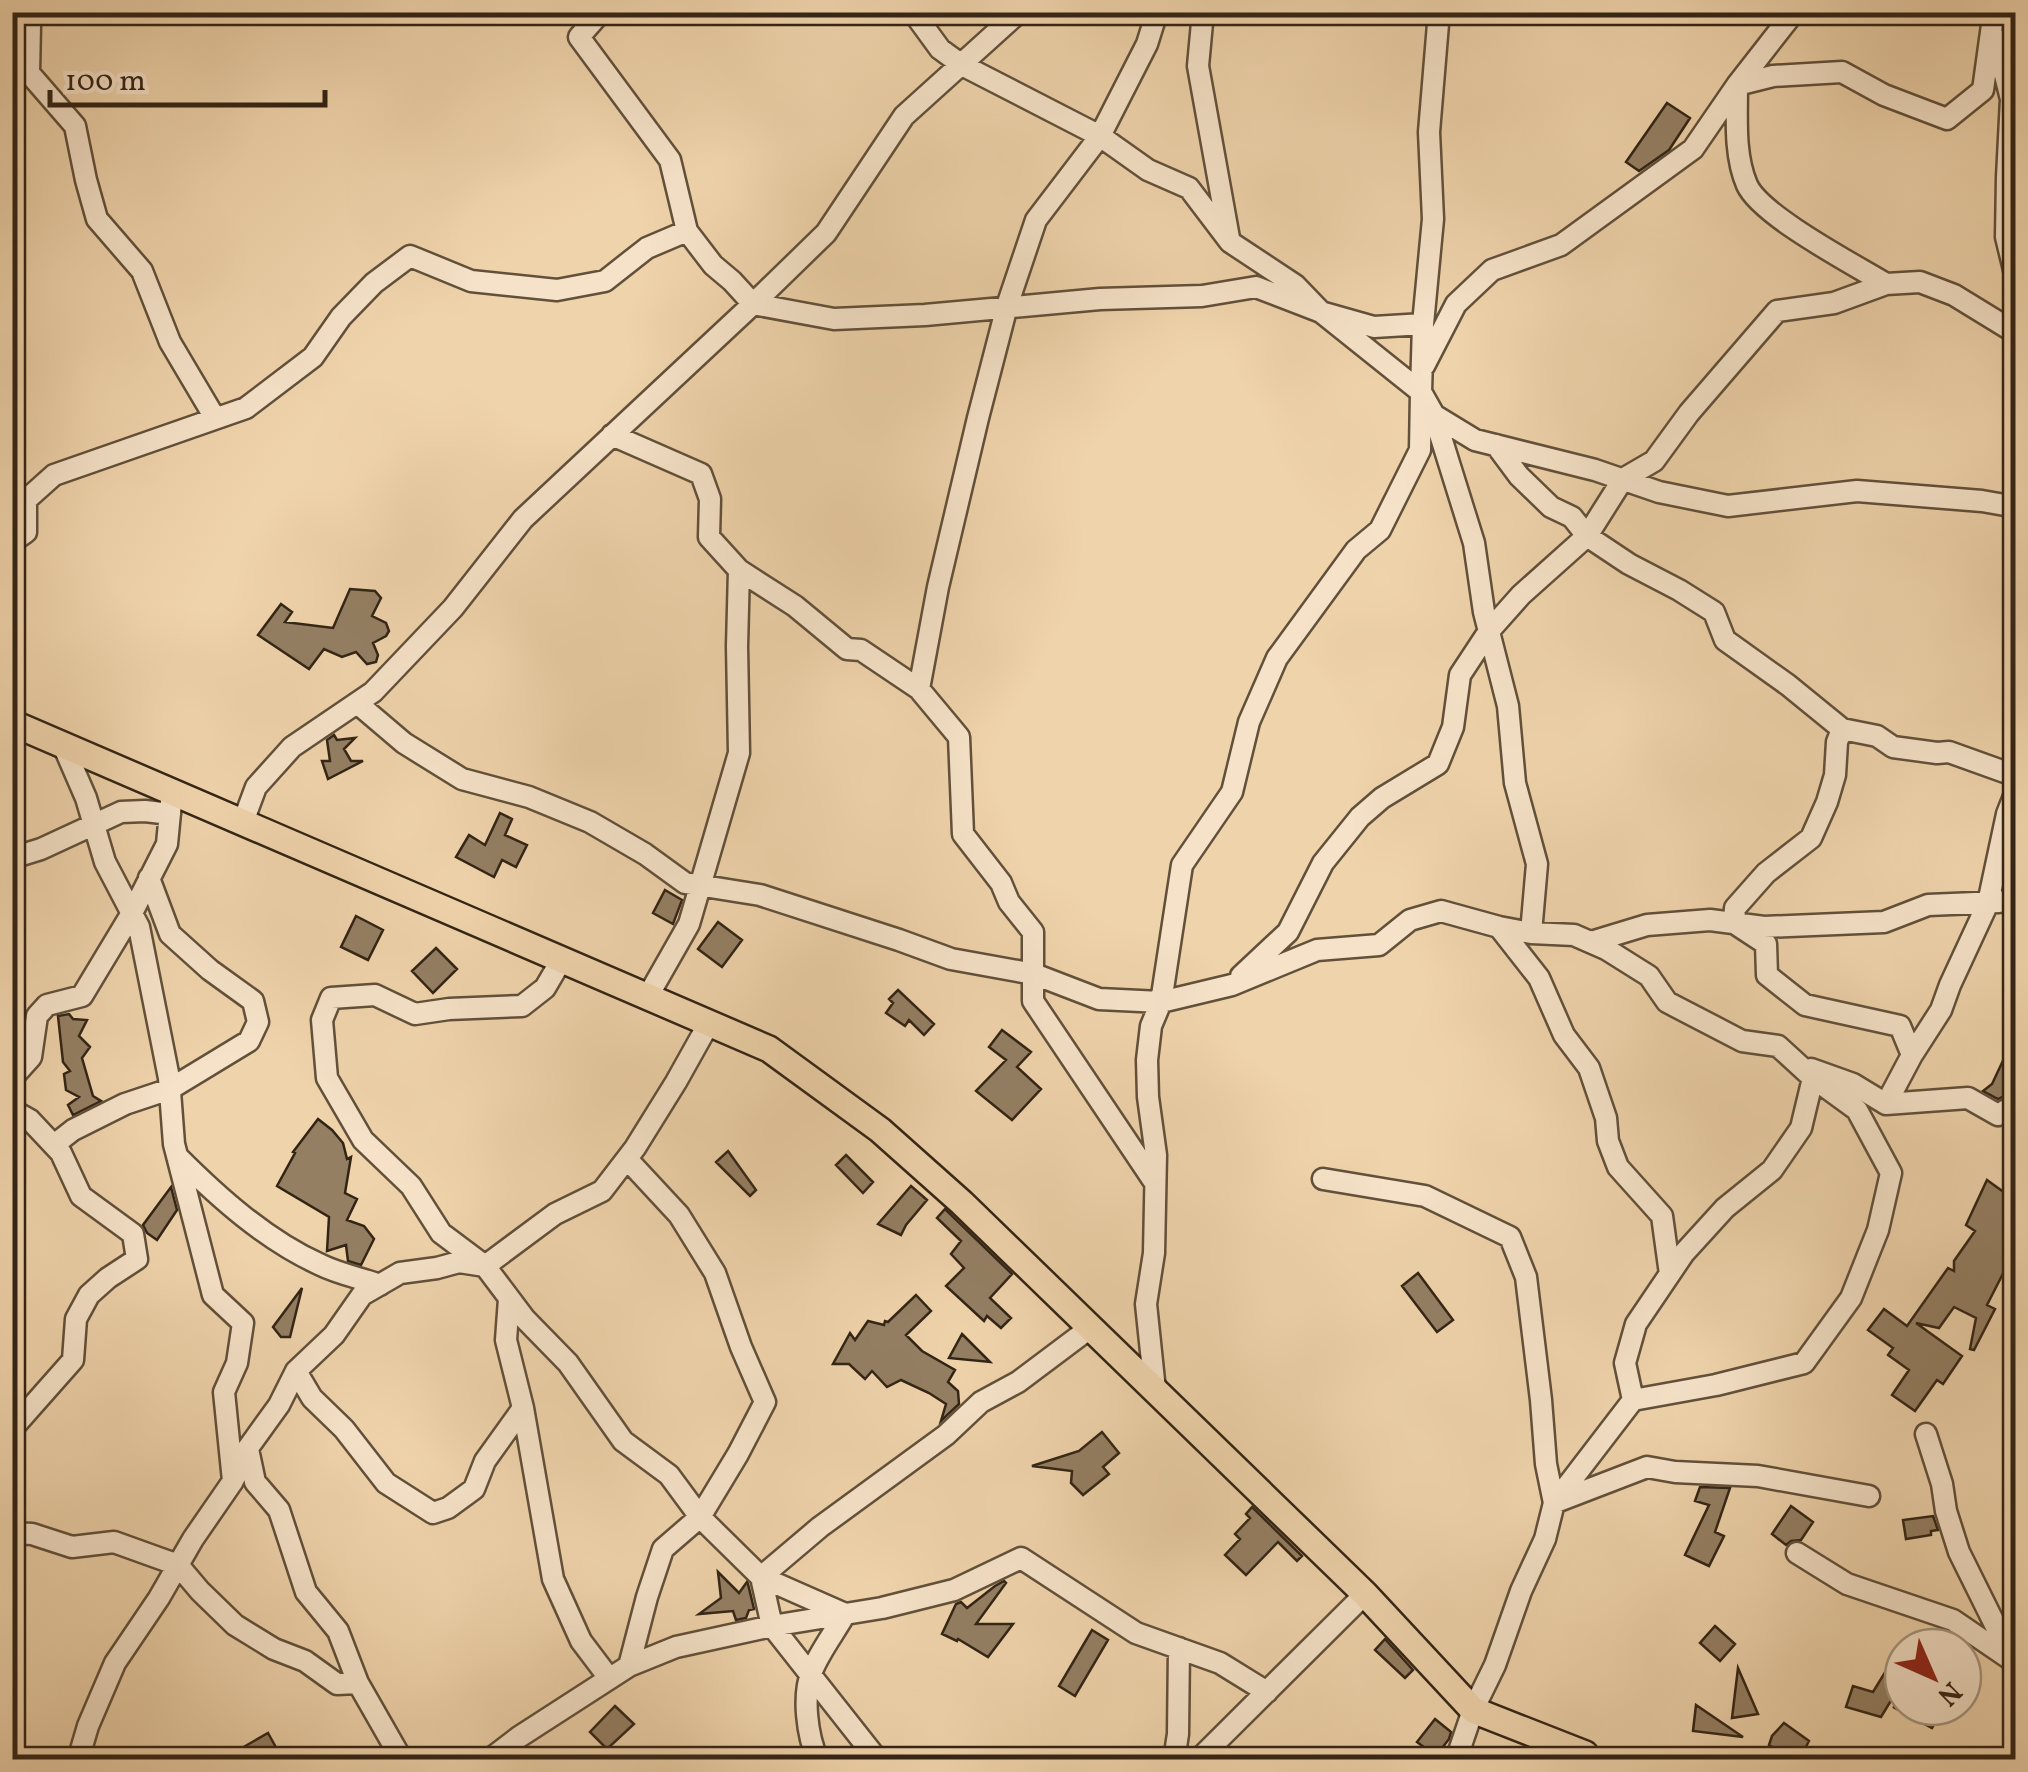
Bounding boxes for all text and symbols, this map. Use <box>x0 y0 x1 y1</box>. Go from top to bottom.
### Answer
scale bar <box>50 45 325 107</box>
text: 100 m <box>65 61 146 103</box>
north arrow <box>1883 1627 1983 1727</box>
text: N <box>1928 1672 1970 1714</box>

